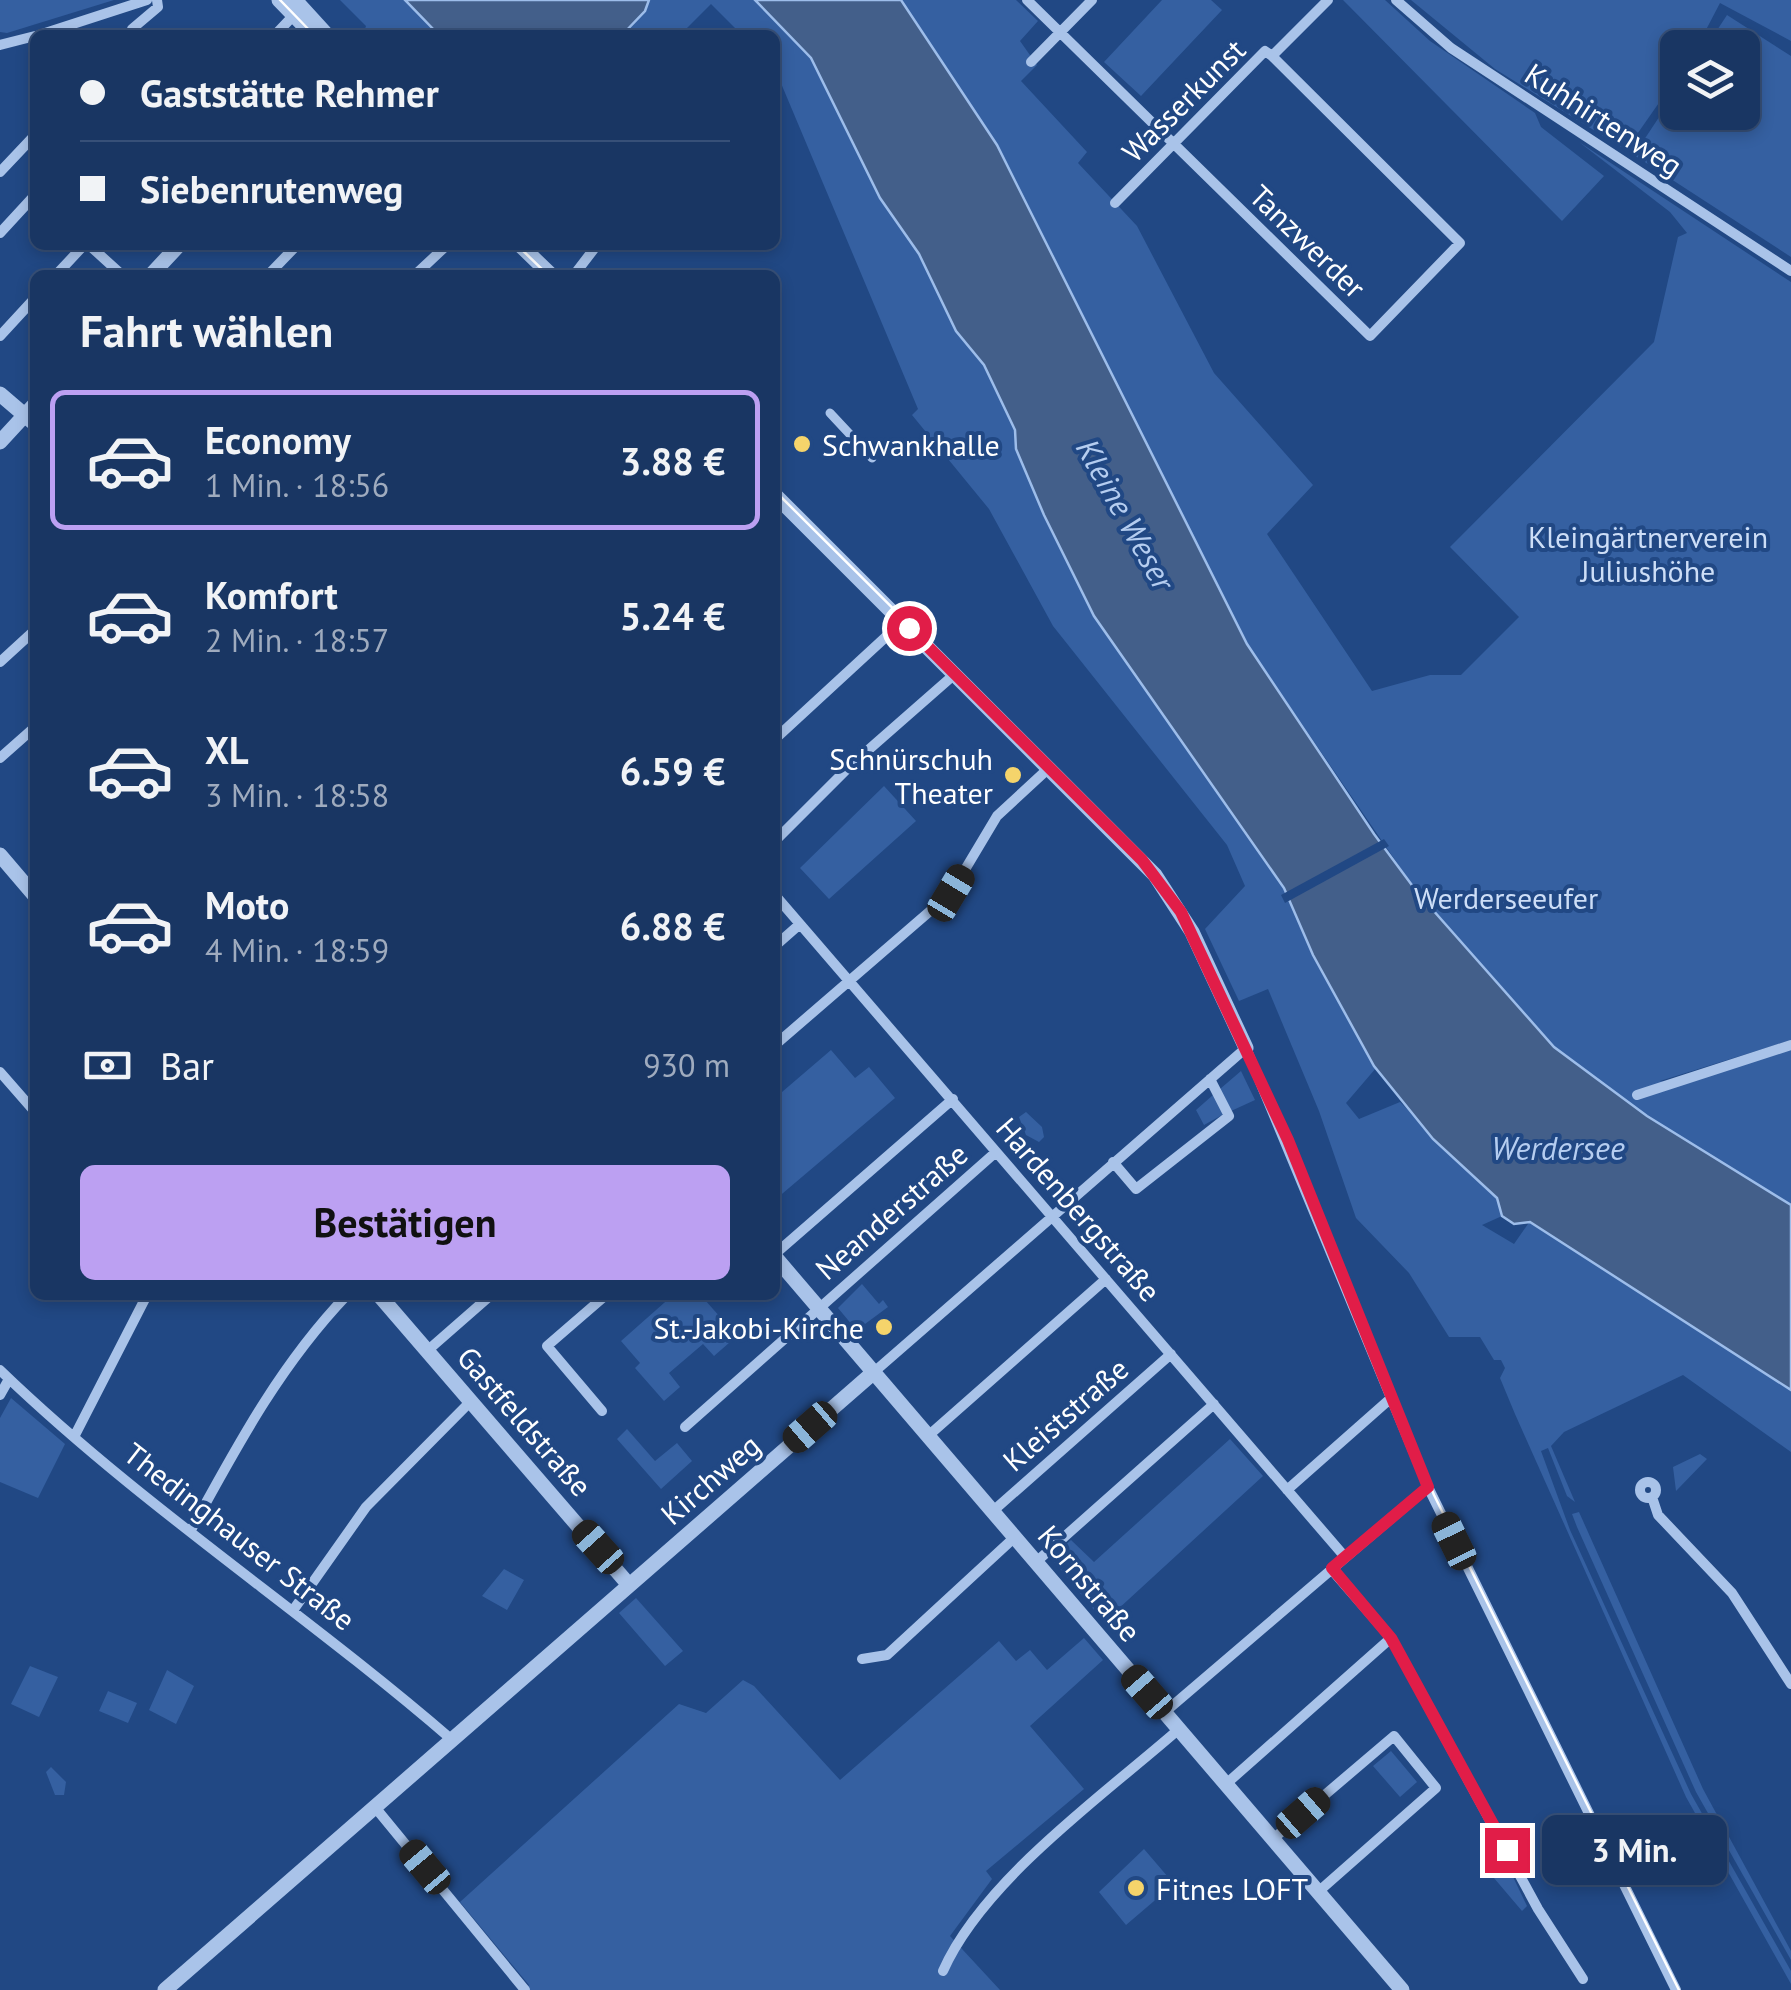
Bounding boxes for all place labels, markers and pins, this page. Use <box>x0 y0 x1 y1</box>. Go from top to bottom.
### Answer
place label: Schwankhalle <box>822 425 1000 464</box>
marker: Schwankhalle <box>791 433 813 455</box>
place label: Schnürschuh Theater <box>829 739 993 812</box>
marker: Schnürschuh Theater <box>1002 764 1024 786</box>
place label: St.-Jakobi-Kirche <box>654 1308 864 1347</box>
marker: St.-Jakobi-Kirche <box>873 1316 895 1338</box>
place label: Fitnes LOFT <box>1156 1869 1309 1908</box>
marker: Fitnes LOFT <box>1125 1877 1147 1899</box>

